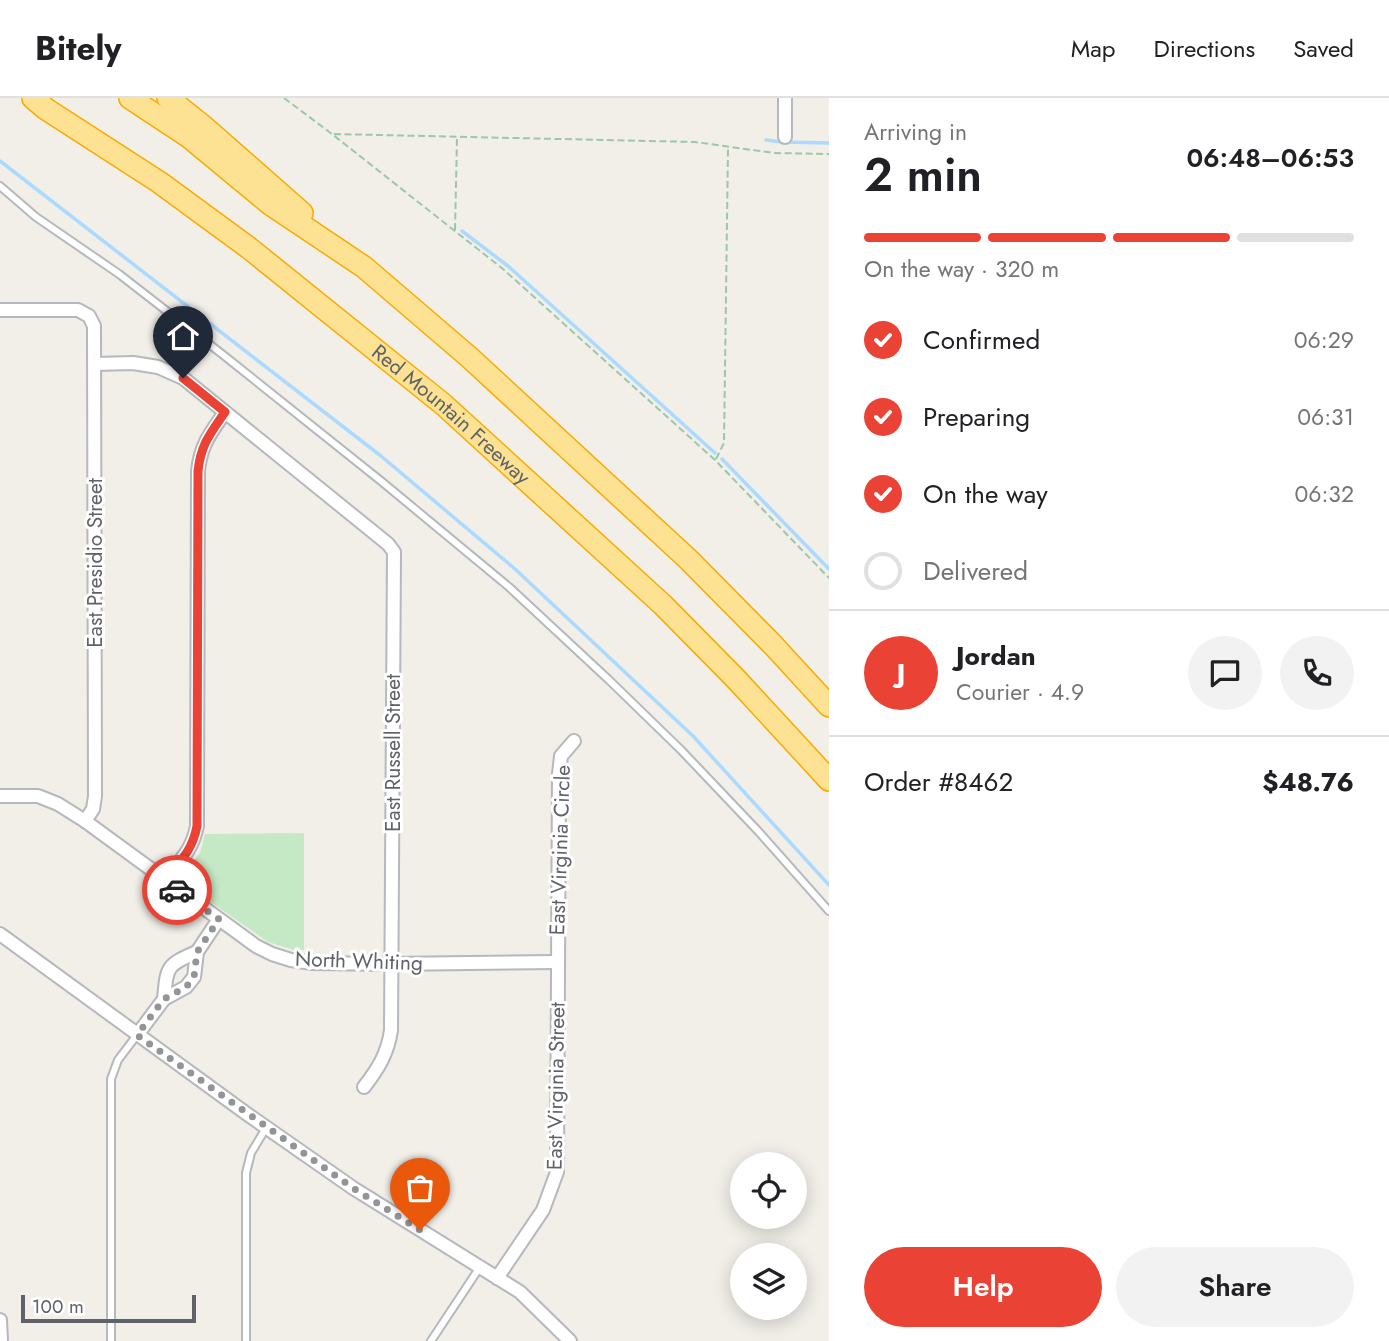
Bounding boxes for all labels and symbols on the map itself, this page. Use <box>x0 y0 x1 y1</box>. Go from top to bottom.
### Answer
pin <box>153 306 213 378</box>
street label: Red Mountain Freeway <box>365 337 537 492</box>
street label: East Presidio Street <box>80 478 110 648</box>
street label: East Russell Street <box>378 674 408 832</box>
street label: East Virginia Circle <box>542 764 578 936</box>
courier <box>142 855 212 925</box>
street label: North Whiting <box>294 944 424 978</box>
street label: East Virginia Street <box>540 1002 572 1170</box>
pin <box>390 1158 450 1230</box>
scale bar <box>21 1292 196 1324</box>

